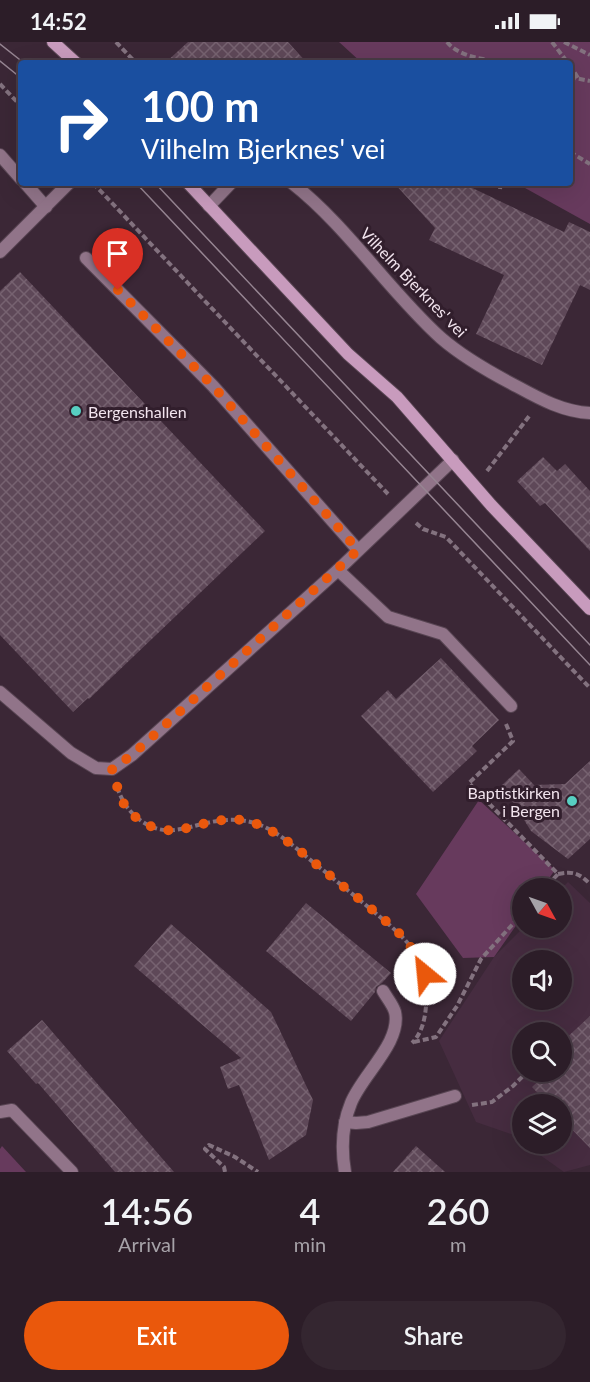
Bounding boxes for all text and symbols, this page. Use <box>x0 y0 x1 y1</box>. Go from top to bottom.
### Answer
text: 14:52 <box>30 8 87 35</box>
text: 100 m <box>141 81 259 131</box>
icon: right <box>42 84 120 162</box>
text: Vilhelm Bjerknes' vei <box>141 132 385 165</box>
street label: Vilhelm Bjerknes' vei <box>357 223 471 341</box>
pin <box>92 228 143 290</box>
icon: arrive <box>101 237 134 270</box>
place label: Bergenshallen <box>88 402 187 421</box>
marker: Bergenshallen <box>69 404 83 418</box>
place label: Baptistkirken i Bergen <box>468 783 560 820</box>
marker: Baptistkirken i Bergen <box>565 794 579 808</box>
north arrow <box>512 878 572 938</box>
map controls <box>512 878 572 1154</box>
position arrow <box>393 942 457 1006</box>
button: sound <box>512 950 572 1010</box>
button: search <box>512 1022 572 1082</box>
button: layers <box>512 1094 572 1154</box>
text: 14:56 <box>101 1189 193 1233</box>
text: 4 <box>300 1189 320 1233</box>
text: 260 <box>427 1189 489 1233</box>
text: Arrival <box>118 1232 176 1256</box>
text: min <box>294 1232 326 1256</box>
text: m <box>450 1232 466 1256</box>
button: Exit <box>24 1301 289 1370</box>
button: Share <box>301 1301 566 1370</box>

